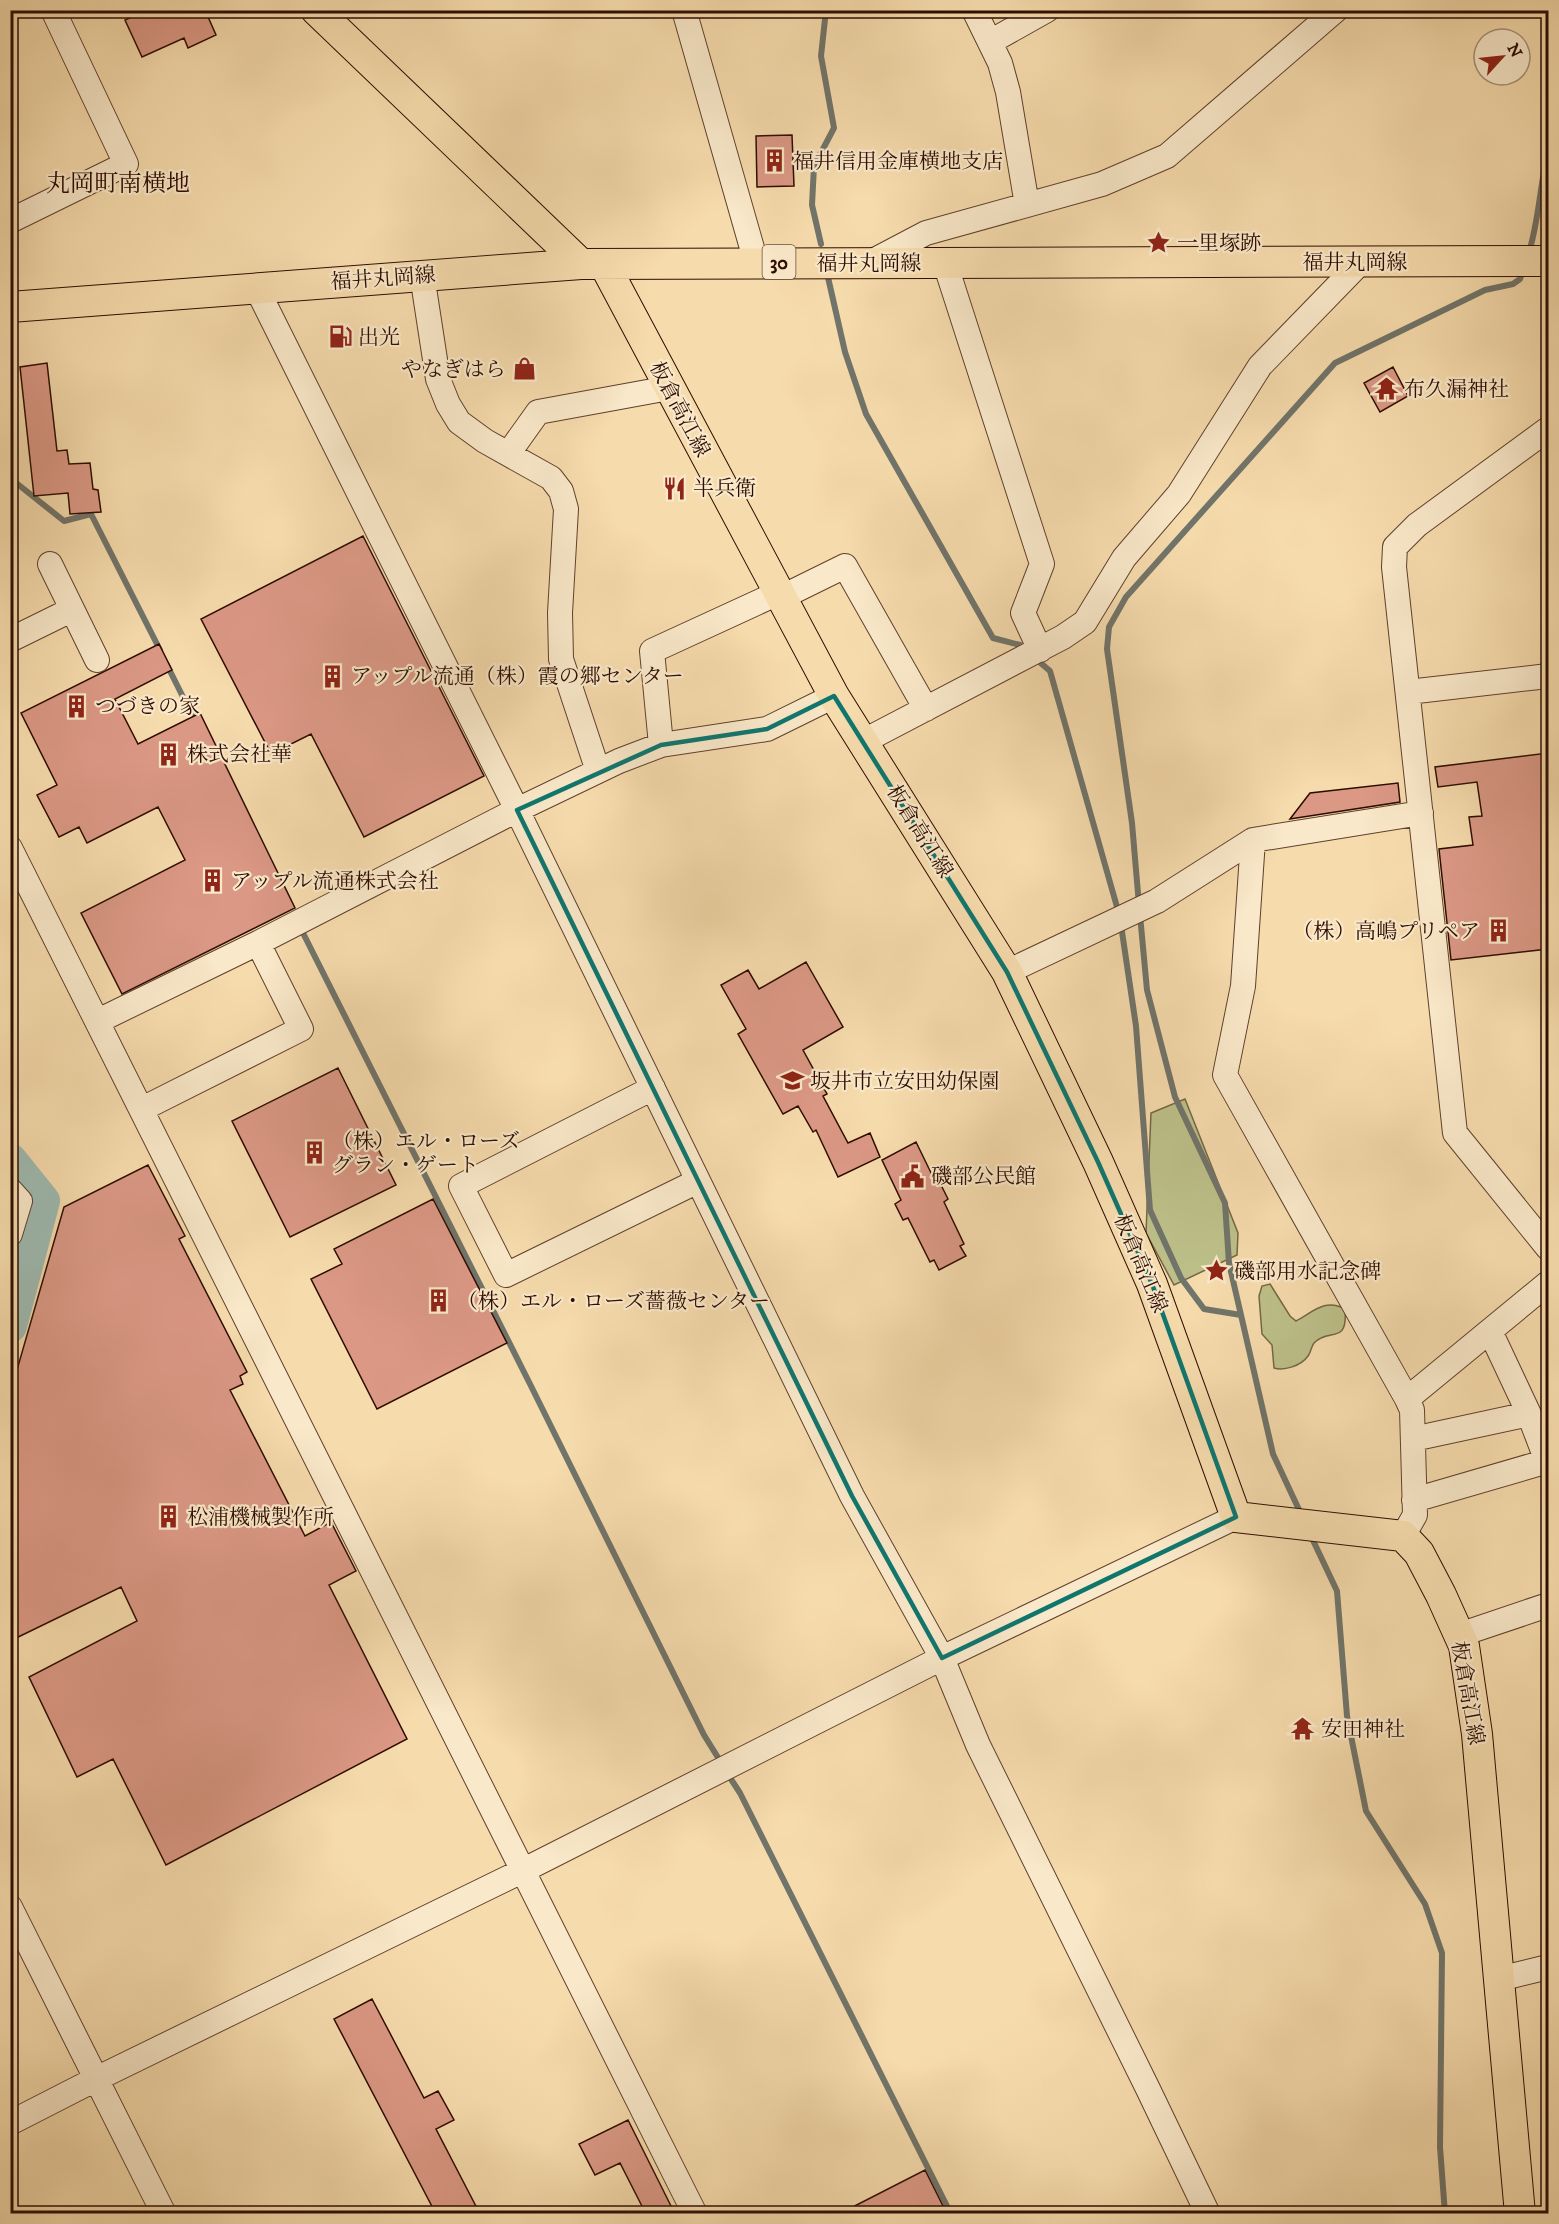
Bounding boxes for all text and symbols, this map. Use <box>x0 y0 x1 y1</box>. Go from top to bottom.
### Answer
north arrow <box>1472 27 1532 87</box>
text: N <box>1503 40 1526 61</box>
building icon: 福井信用金庫横地支店 <box>762 148 788 174</box>
place label: 福井信用金庫横地支店 <box>793 149 1003 175</box>
district label: 丸岡町南横地 <box>46 169 190 199</box>
place icon: 一里塚跡 <box>1146 230 1172 256</box>
place label: 一里塚跡 <box>1177 231 1261 257</box>
road number: 30 <box>762 245 796 279</box>
street label: 福井丸岡線 <box>1303 250 1408 276</box>
street label: 福井丸岡線 <box>817 251 922 277</box>
street label: 福井丸岡線 <box>330 262 436 296</box>
fuel station icon: 出光 <box>327 324 353 350</box>
place label: 出光 <box>358 325 400 351</box>
shop icon: やなぎはら <box>511 356 537 382</box>
place label: やなぎはら <box>401 357 506 383</box>
street label: 板倉高江線 <box>643 357 715 462</box>
temple icon: 布久漏神社 <box>1373 376 1399 402</box>
place label: 布久漏神社 <box>1404 377 1509 403</box>
restaurant icon: 半兵衛 <box>662 475 688 501</box>
place label: 半兵衛 <box>693 476 756 502</box>
building icon: アップル流通（株）霞の郷センター <box>320 663 346 689</box>
place label: アップル流通（株）霞の郷センター <box>351 664 684 690</box>
building icon: つづきの家 <box>64 693 90 719</box>
place label: つづきの家 <box>95 694 200 720</box>
building icon: 株式会社華 <box>156 741 182 767</box>
place label: 株式会社華 <box>187 742 292 768</box>
street label: 板倉高江線 <box>880 780 958 883</box>
building icon: アップル流通株式会社 <box>200 868 226 894</box>
place label: アップル流通株式会社 <box>231 869 439 895</box>
building icon: （株）高嶋プリペア <box>1485 918 1511 944</box>
place label: （株）高嶋プリペア <box>1292 919 1480 945</box>
school or university icon: 坂井市立安田幼保園 <box>779 1068 805 1094</box>
place label: 坂井市立安田幼保園 <box>810 1069 999 1095</box>
place label: （株）エル・ローズ グラン・ゲート <box>332 1129 520 1179</box>
building icon: （株）エル・ローズ グラン・ゲート <box>301 1140 327 1166</box>
public building icon: 磯部公民館 <box>900 1163 926 1189</box>
place label: 磯部公民館 <box>931 1164 1036 1190</box>
street label: 板倉高江線 <box>1108 1210 1173 1317</box>
place icon: 磯部用水記念碑 <box>1203 1258 1229 1284</box>
place label: 磯部用水記念碑 <box>1234 1259 1381 1285</box>
building icon: （株）エル・ローズ薔薇センター <box>426 1288 452 1314</box>
place label: （株）エル・ローズ薔薇センター <box>457 1289 770 1315</box>
building icon: 松浦機械製作所 <box>156 1504 182 1530</box>
place label: 松浦機械製作所 <box>187 1505 334 1531</box>
street label: 板倉高江線 <box>1445 1639 1489 1747</box>
temple icon: 安田神社 <box>1290 1716 1316 1742</box>
place label: 安田神社 <box>1321 1717 1405 1743</box>

